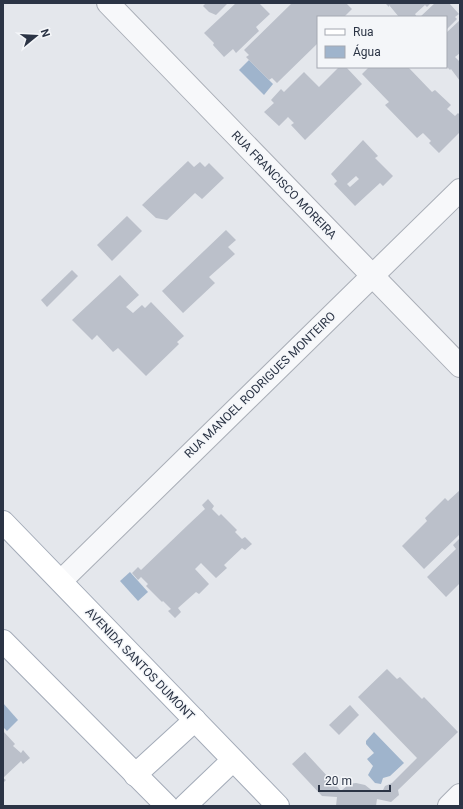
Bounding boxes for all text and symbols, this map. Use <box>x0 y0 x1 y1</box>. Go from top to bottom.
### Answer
north arrow <box>16 16 56 56</box>
legend <box>317 16 447 68</box>
text: Rua <box>353 25 374 39</box>
text: N <box>38 27 52 39</box>
text: Água <box>353 44 381 59</box>
street label: RUA FRANCISCO MOREIRA <box>229 128 339 242</box>
street label: RUA MANOEL RODRIGUES MONTEIRO <box>182 309 338 461</box>
street label: AVENIDA SANTOS DUMONT <box>83 605 197 723</box>
scale bar <box>319 767 390 793</box>
text: 20 m <box>325 774 352 788</box>

